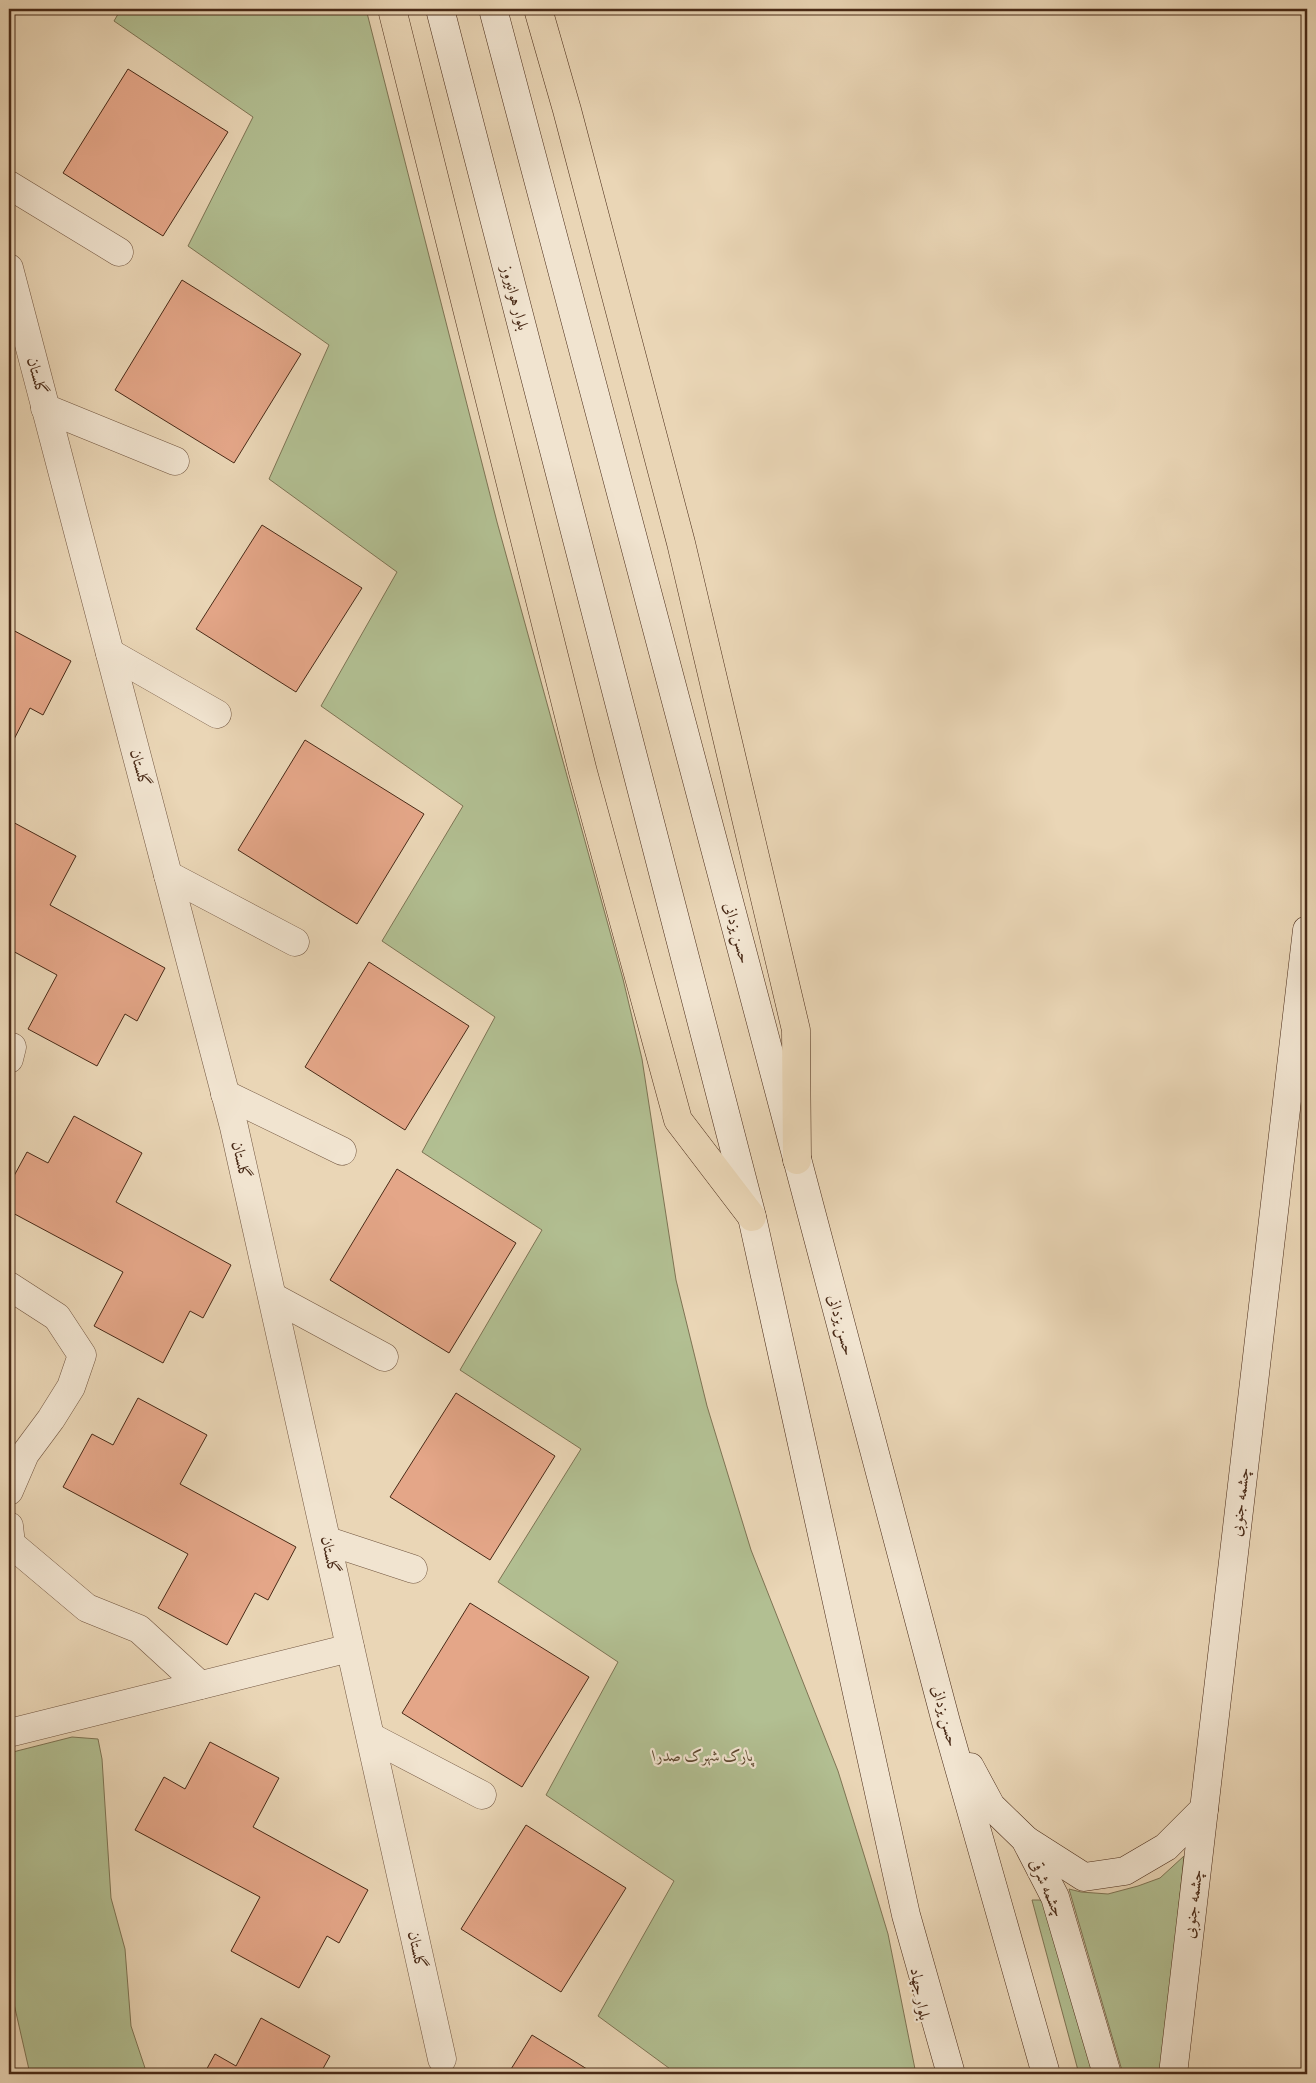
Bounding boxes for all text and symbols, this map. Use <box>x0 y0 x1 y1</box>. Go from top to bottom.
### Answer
street label: بلوار هوانیروز <box>496 262 533 333</box>
street label: گلستان <box>22 355 52 397</box>
street label: گلستان <box>125 747 155 789</box>
street label: حسن یزدانی <box>718 900 755 966</box>
street label: گلستان <box>227 1139 255 1181</box>
street label: حسن یزدانی <box>822 1292 859 1358</box>
street label: چشمه جنوبی <box>1226 1466 1255 1538</box>
street label: گلستان <box>316 1534 344 1576</box>
street label: حسن یزدانی <box>926 1683 963 1749</box>
park label: پارک شهرک صدرا <box>652 1746 755 1767</box>
street label: چشمه شرقی <box>1025 1856 1069 1920</box>
street label: چشمه جنوبی <box>1179 1868 1208 1940</box>
street label: گلستان <box>403 1929 431 1971</box>
street label: بلوار جهاد <box>906 1966 934 2022</box>

